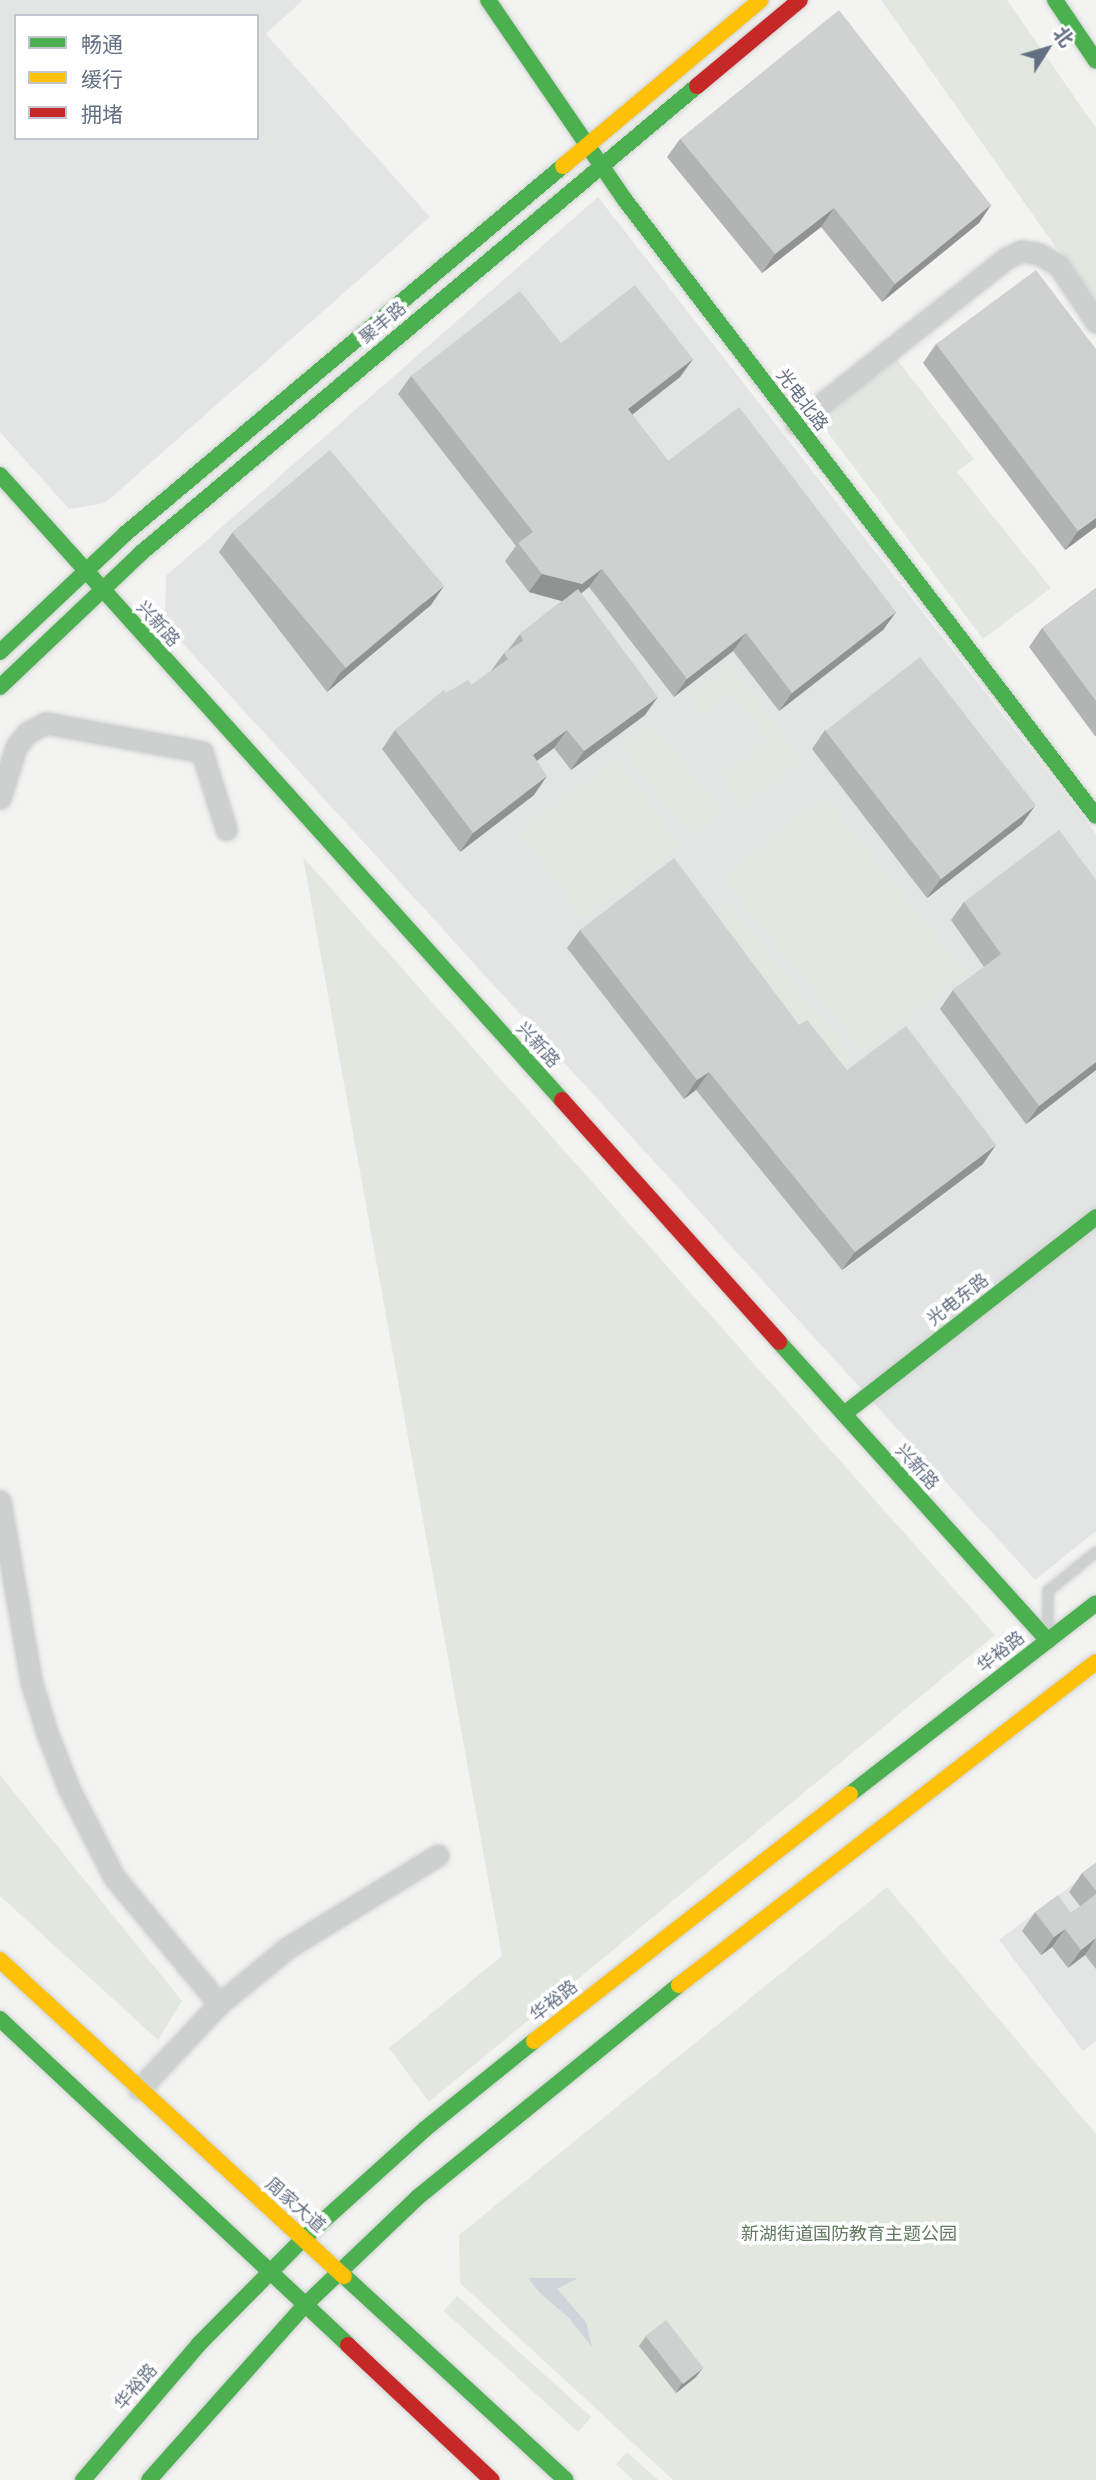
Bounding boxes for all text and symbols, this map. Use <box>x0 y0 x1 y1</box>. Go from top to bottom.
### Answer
legend <box>14 14 259 140</box>
north arrow <box>1012 14 1082 84</box>
text: 北 <box>1049 22 1078 51</box>
text: 畅通 <box>81 32 123 56</box>
text: 缓行 <box>81 67 123 91</box>
text: 拥堵 <box>81 102 123 126</box>
street label: 聚丰路 <box>355 297 411 349</box>
street label: 光电北路 <box>772 365 832 435</box>
street label: 兴新路 <box>132 597 184 651</box>
street label: 兴新路 <box>512 1018 564 1072</box>
street label: 光电东路 <box>923 1269 993 1331</box>
street label: 兴新路 <box>891 1440 943 1494</box>
street label: 华裕路 <box>973 1627 1029 1677</box>
street label: 华裕路 <box>526 1976 582 2026</box>
street label: 周家大道 <box>261 2173 329 2237</box>
park label: 新湖街道国防教育主题公园 <box>741 2223 957 2245</box>
street label: 华裕路 <box>110 2360 162 2414</box>

